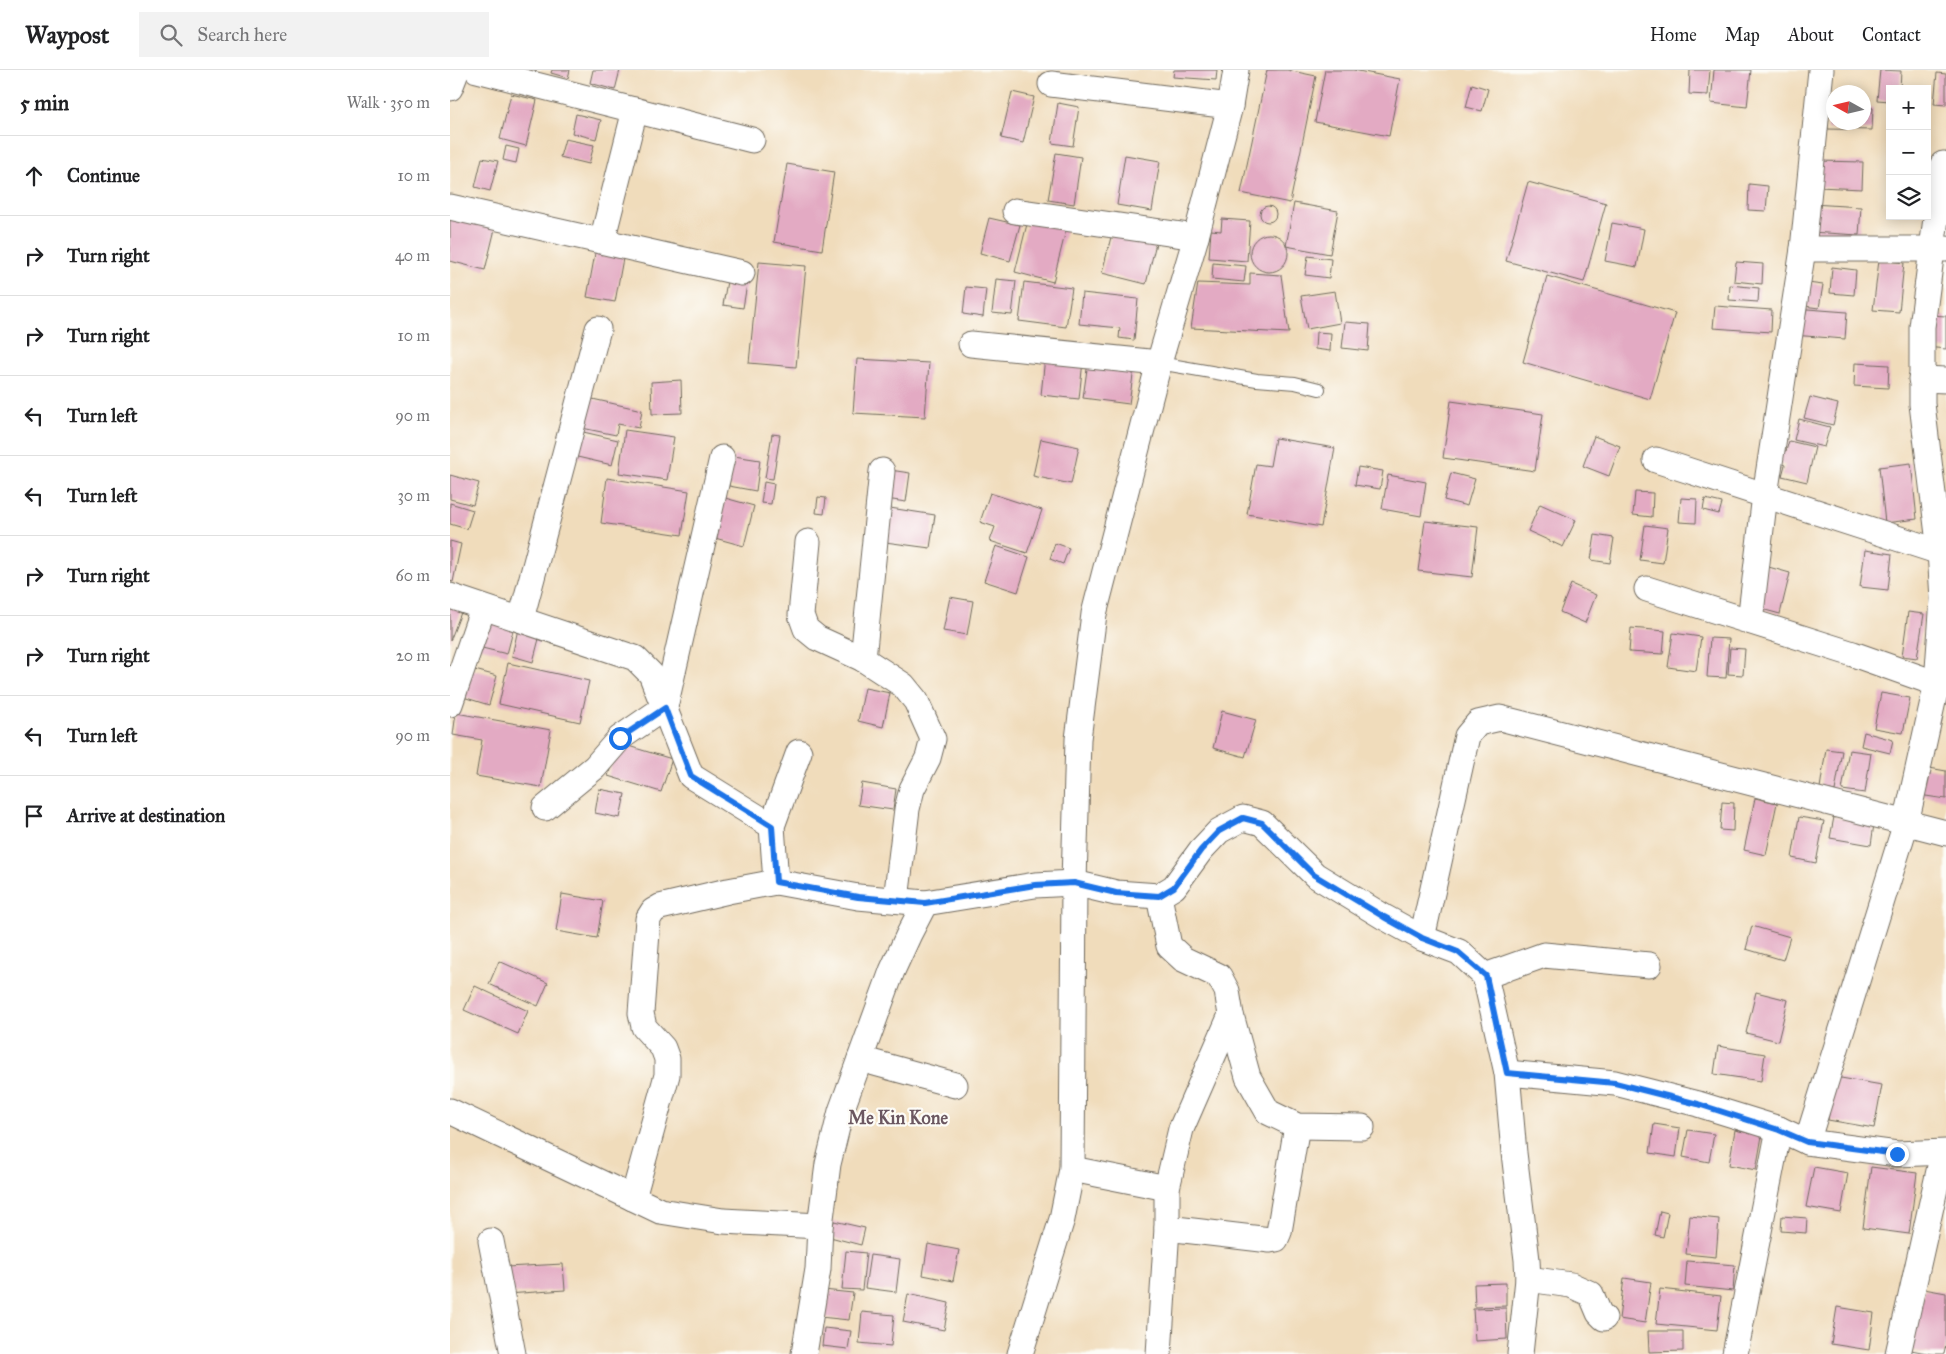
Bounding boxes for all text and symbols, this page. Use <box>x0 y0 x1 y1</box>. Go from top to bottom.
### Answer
search box <box>139 12 489 57</box>
text: Waypost <box>25 20 109 50</box>
icon: search <box>157 21 185 49</box>
text: Search here <box>197 23 287 46</box>
text: Home <box>1650 24 1697 46</box>
text: Map <box>1725 24 1760 46</box>
text: About <box>1788 24 1834 46</box>
text: Contact <box>1862 24 1921 46</box>
north arrow <box>1826 85 1871 130</box>
map controls <box>1886 85 1931 220</box>
button: + <box>1886 85 1931 130</box>
text: 5 min <box>20 90 69 116</box>
text: Walk · 350 m <box>347 93 430 112</box>
button: − <box>1886 130 1931 175</box>
icon: ahead <box>20 162 48 190</box>
text: Continue <box>67 164 140 187</box>
text: 10 m <box>398 166 430 185</box>
button: layers <box>1886 175 1931 220</box>
icon: right <box>20 242 48 270</box>
text: Turn right <box>67 244 150 267</box>
text: 40 m <box>395 246 430 265</box>
icon: right <box>20 322 48 350</box>
text: Turn right <box>67 324 150 347</box>
text: 10 m <box>398 326 430 345</box>
icon: left <box>20 402 48 430</box>
text: Turn left <box>67 404 137 427</box>
text: 90 m <box>395 406 430 425</box>
icon: left <box>20 482 48 510</box>
text: Turn left <box>67 484 137 507</box>
text: 30 m <box>397 486 430 505</box>
icon: right <box>20 562 48 590</box>
text: Turn right <box>67 564 150 587</box>
text: 60 m <box>396 566 430 585</box>
icon: right <box>20 642 48 670</box>
text: Turn right <box>67 644 150 667</box>
text: 20 m <box>396 646 430 665</box>
icon: left <box>20 722 48 750</box>
text: Turn left <box>67 724 137 747</box>
text: 90 m <box>395 726 430 745</box>
route start <box>609 727 632 750</box>
icon: arrive <box>20 802 48 830</box>
text: Arrive at destination <box>67 804 225 827</box>
district label: Me Kin Kone <box>848 1107 949 1129</box>
route end <box>1886 1143 1909 1166</box>

